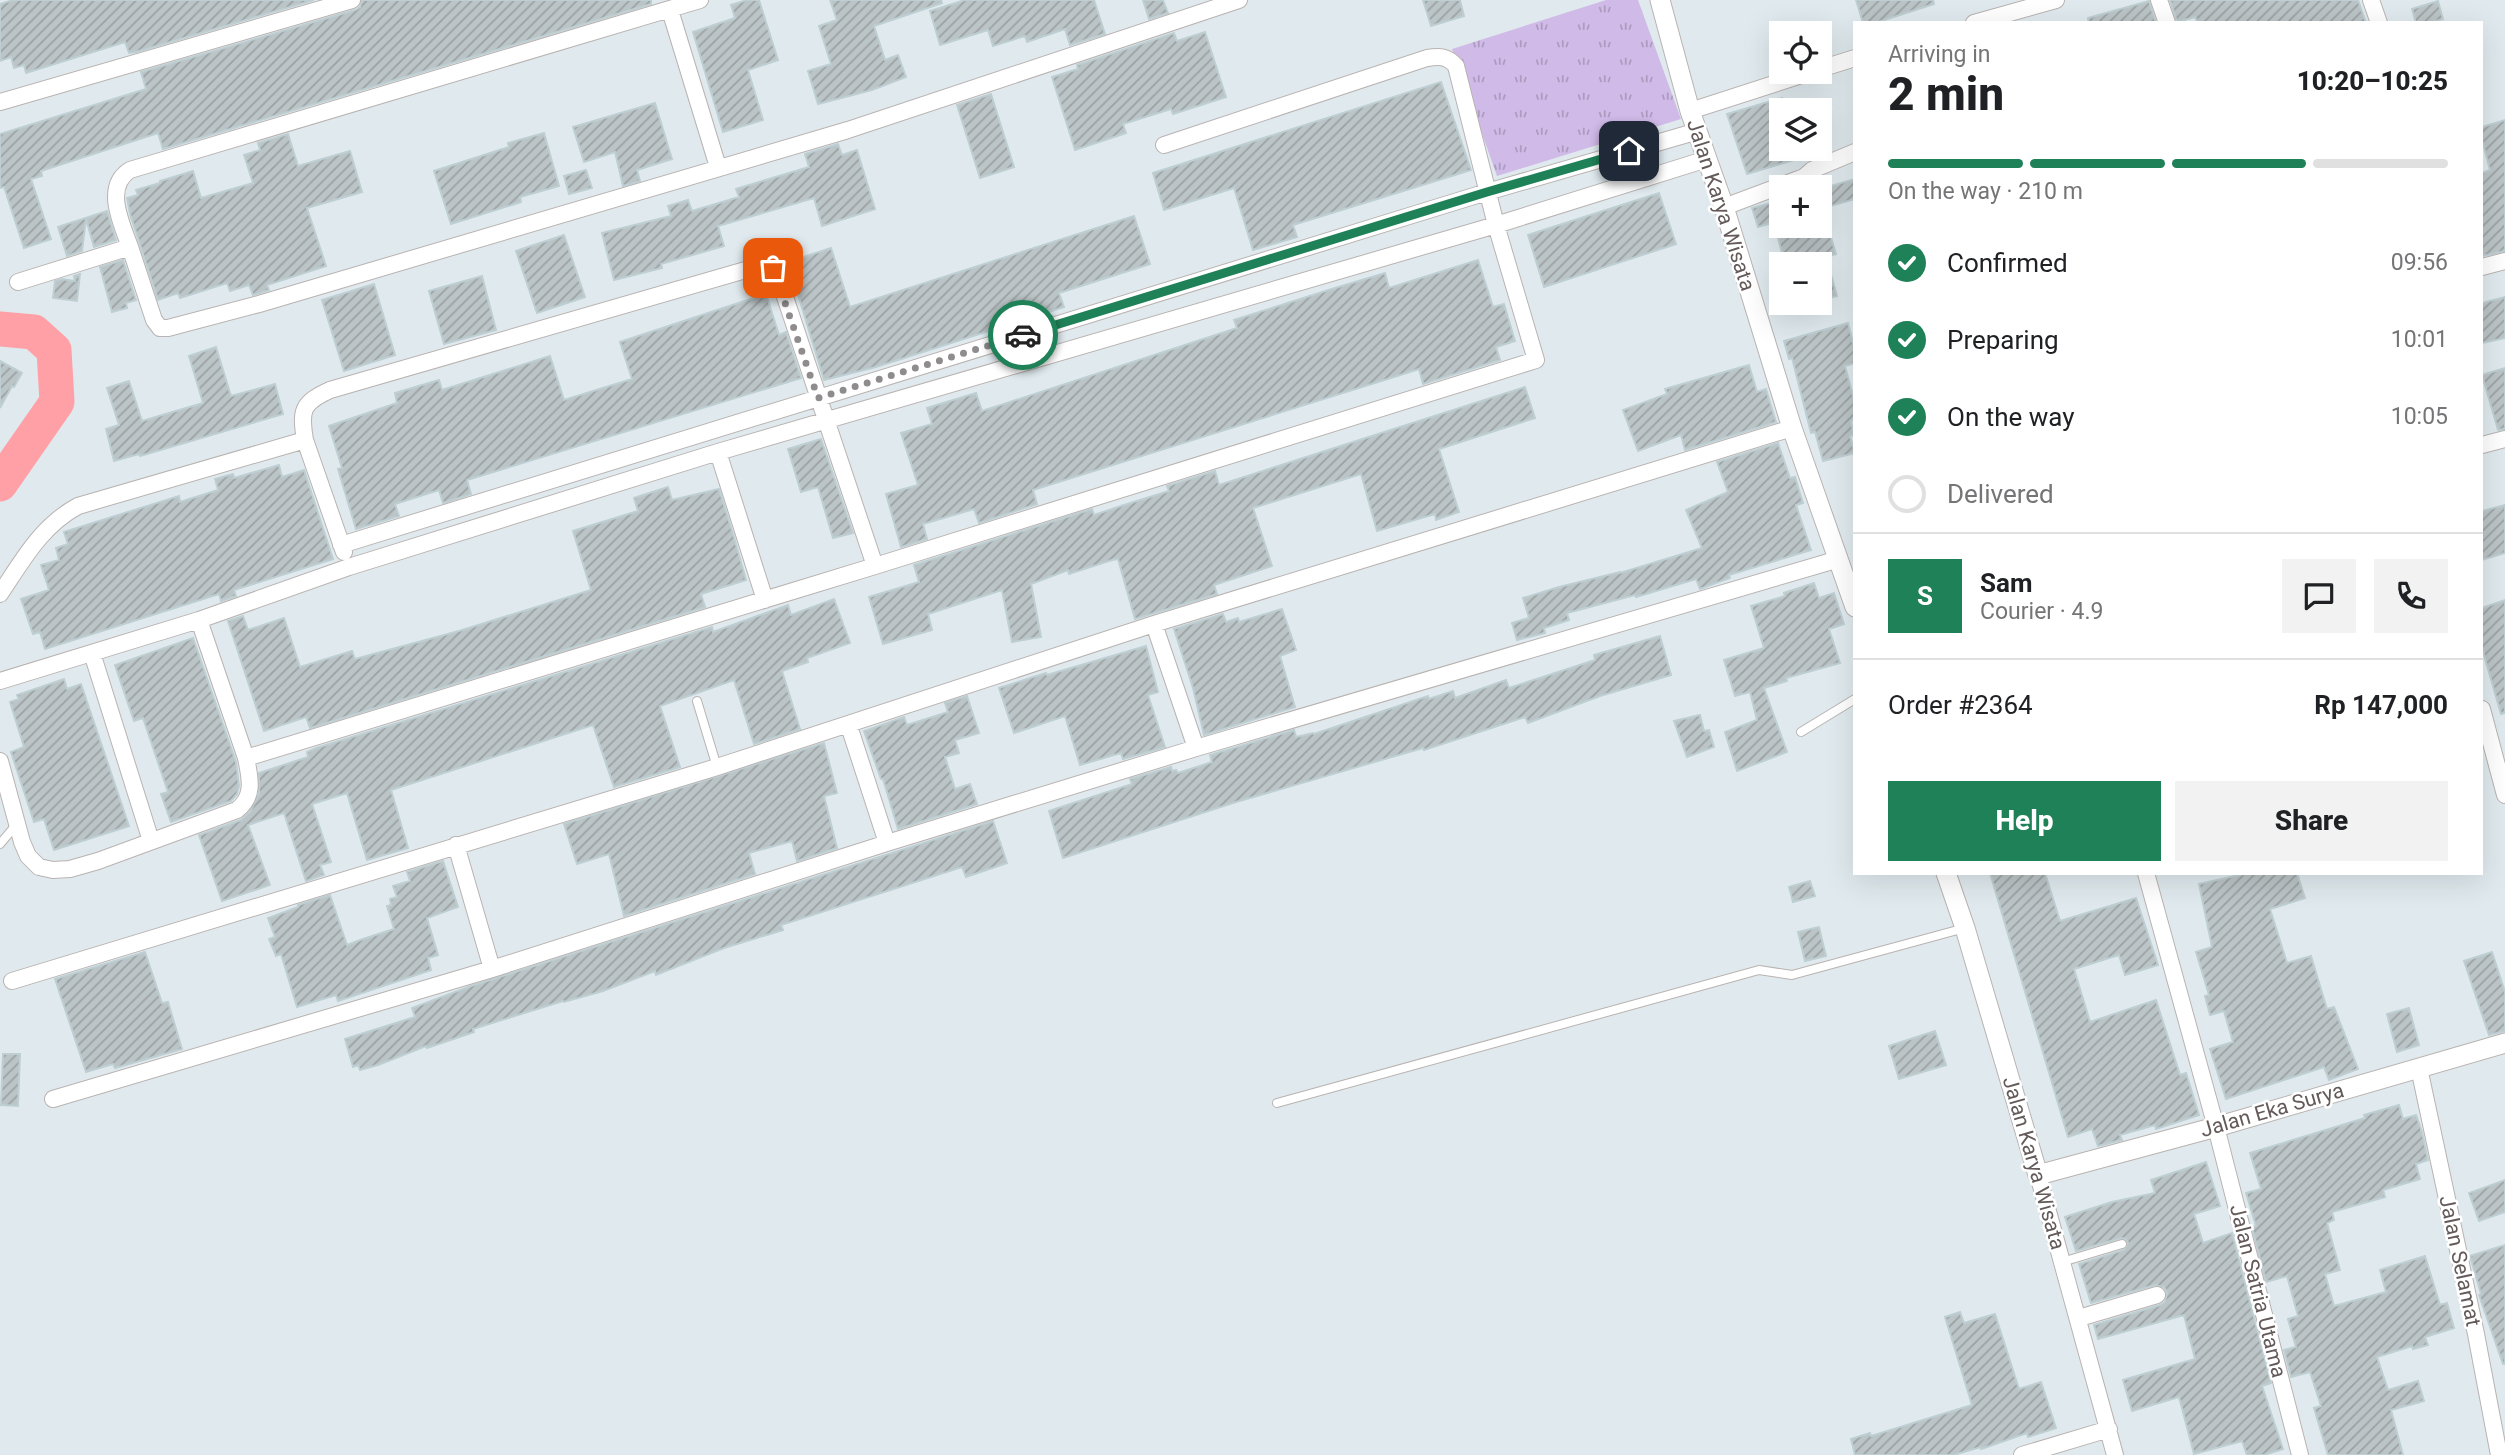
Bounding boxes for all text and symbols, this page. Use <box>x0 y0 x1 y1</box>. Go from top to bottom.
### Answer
map controls <box>1769 21 1832 315</box>
button: locate <box>1769 21 1832 84</box>
text: Arriving in <box>1888 41 1991 68</box>
text: 10:20–10:25 <box>2297 66 2448 96</box>
text: 2 min <box>1888 67 2004 121</box>
button: layers <box>1769 98 1832 161</box>
street label: Jalan Karya Wisata <box>1682 116 1760 294</box>
pin <box>1599 121 1659 181</box>
icon: home <box>1610 132 1648 170</box>
button: + <box>1769 175 1832 238</box>
text: On the way · 210 m <box>1888 178 2083 205</box>
pin <box>743 238 803 298</box>
icon: check <box>1888 244 1926 282</box>
text: Confirmed <box>1947 248 2068 278</box>
icon: bag <box>754 249 792 287</box>
text: 09:56 <box>2391 249 2448 276</box>
button: − <box>1769 252 1832 315</box>
courier <box>988 300 1058 370</box>
icon: car <box>1004 316 1042 354</box>
icon: check <box>1888 321 1926 359</box>
text: Preparing <box>1947 325 2059 355</box>
text: 10:01 <box>2391 326 2448 353</box>
icon: check <box>1888 398 1926 436</box>
text: On the way <box>1947 402 2075 432</box>
text: 10:05 <box>2391 403 2448 430</box>
text: Delivered <box>1947 479 2054 509</box>
button: chat <box>2282 559 2356 633</box>
button: phone <box>2374 559 2448 633</box>
text: Sam <box>1980 568 2032 598</box>
text: S <box>1917 581 1933 611</box>
text: Courier · 4.9 <box>1980 598 2103 625</box>
text: Order #2364 <box>1888 690 2033 720</box>
text: Rp 147,000 <box>2314 690 2448 720</box>
button: Help <box>1888 781 2161 861</box>
button: Share <box>2175 781 2448 861</box>
street label: Jalan Karya Wisata <box>1998 1074 2070 1252</box>
street label: Jalan Eka Surya <box>2198 1078 2346 1142</box>
street label: Jalan Selamat <box>2434 1193 2486 1329</box>
street label: Jalan Satria Utama <box>2225 1202 2291 1380</box>

